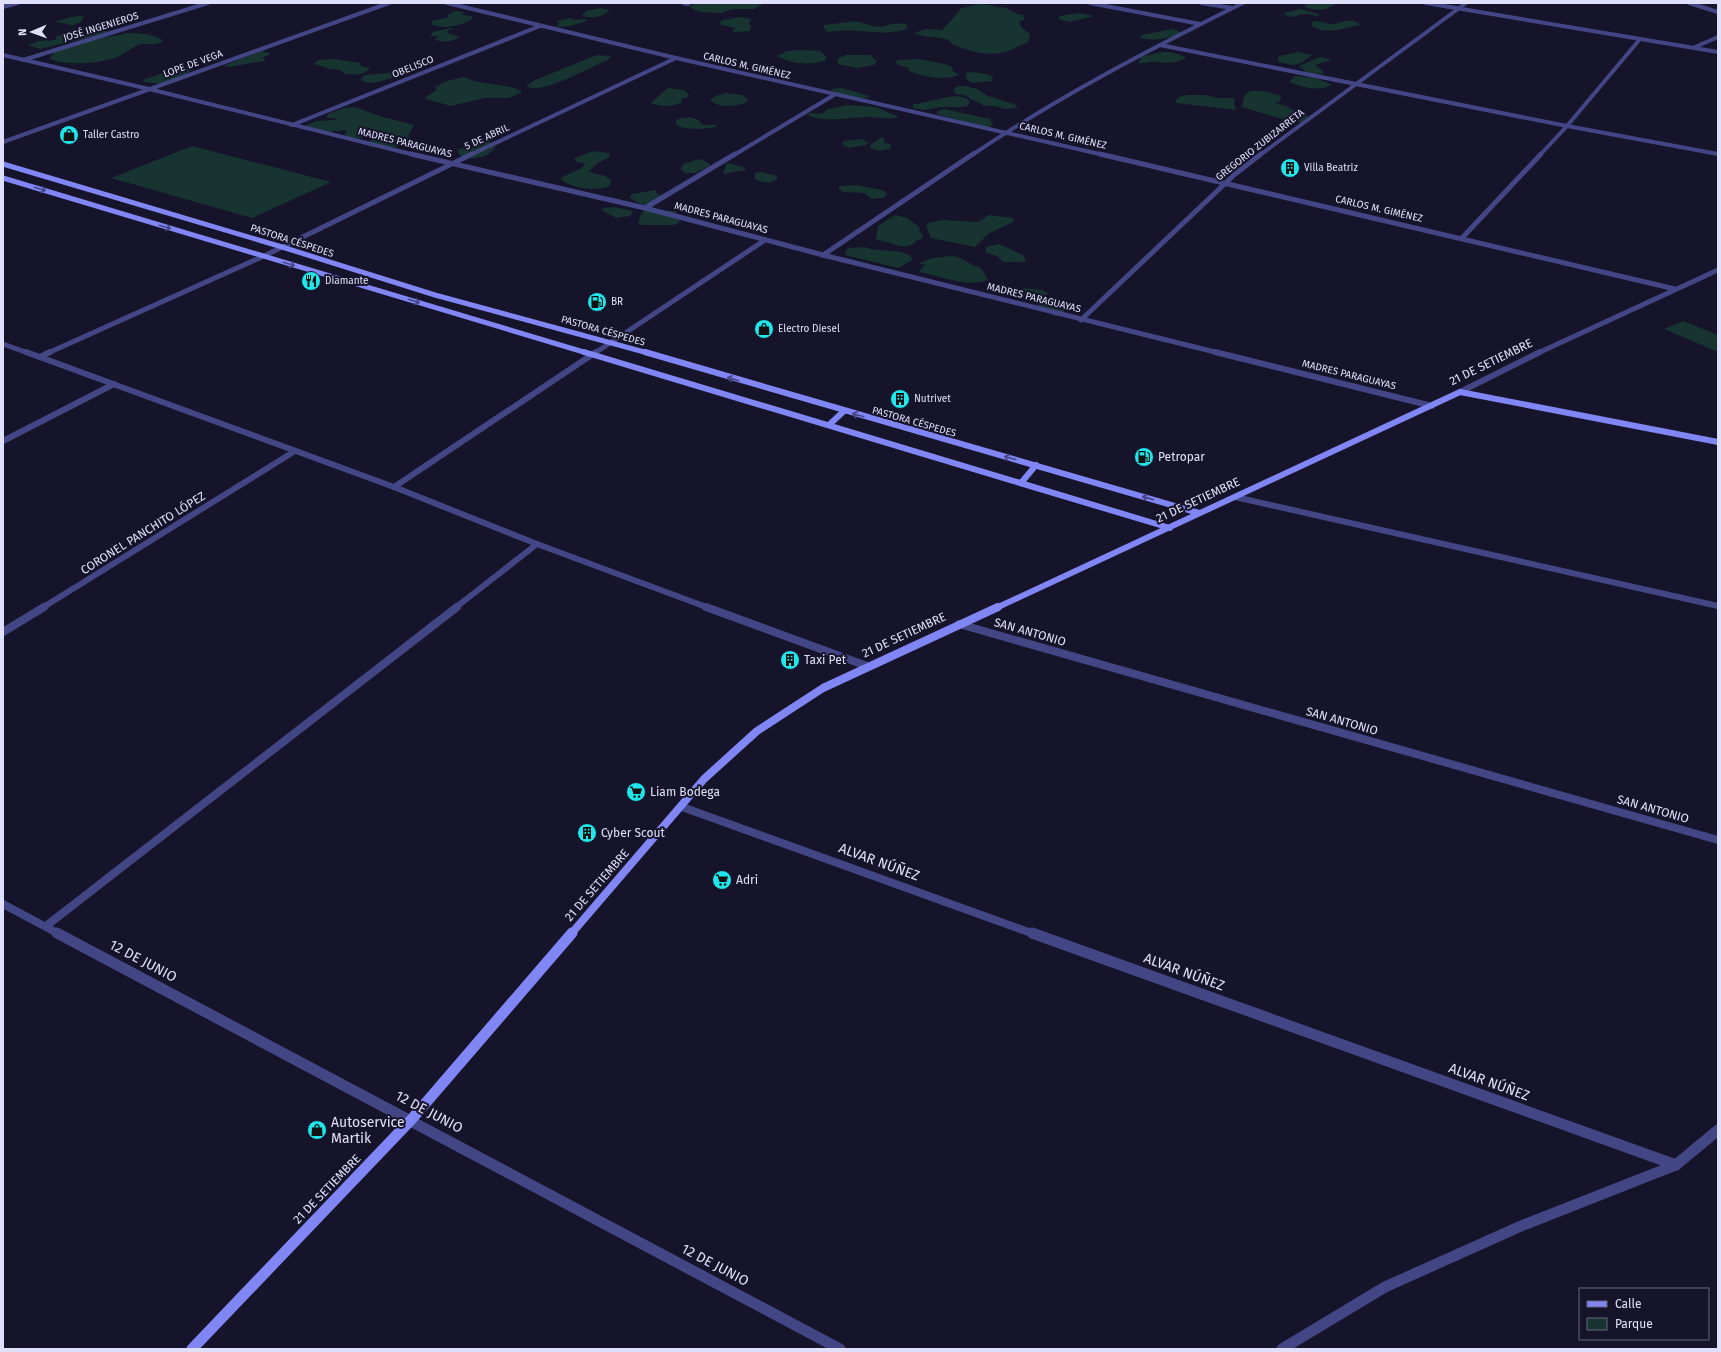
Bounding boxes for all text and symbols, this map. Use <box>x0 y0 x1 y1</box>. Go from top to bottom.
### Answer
street label: JOSÉ INGENIEROS <box>61 8 141 44</box>
north arrow <box>12 12 52 52</box>
text: N <box>16 28 29 36</box>
street label: LOPE DE VEGA <box>162 48 225 80</box>
street label: CARLOS M. GIMÉNEZ <box>702 48 792 82</box>
street label: OBELISCO <box>390 53 436 81</box>
street label: GREGORIO ZUBIZARRETA <box>1213 107 1307 183</box>
street label: CARLOS M. GIMÉNEZ <box>1018 118 1108 152</box>
street label: 5 DE ABRIL <box>463 121 511 153</box>
shop icon: Taller Castro <box>58 124 80 146</box>
street label: MADRES PARAGUAYAS <box>357 126 454 161</box>
place label: Taller Castro <box>83 129 139 141</box>
building icon: Villa Beatriz <box>1279 157 1301 179</box>
place label: Villa Beatriz <box>1304 162 1358 174</box>
one-way arrow <box>34 186 47 193</box>
street label: CARLOS M. GIMÉNEZ <box>1334 191 1424 225</box>
street label: MADRES PARAGUAYAS <box>673 200 770 236</box>
street label: PASTORA CÉSPEDES <box>249 220 336 260</box>
one-way arrow <box>158 224 171 231</box>
one-way arrow <box>283 261 296 268</box>
restaurant icon: Diamante <box>300 270 322 292</box>
place label: Diamante <box>325 275 368 287</box>
street label: MADRES PARAGUAYAS <box>986 281 1083 316</box>
fuel station icon: BR <box>586 291 608 313</box>
place label: BR <box>611 296 623 308</box>
one-way arrow <box>407 298 420 305</box>
street label: PASTORA CÉSPEDES <box>560 311 648 349</box>
shop icon: Electro Diesel <box>753 318 775 340</box>
place label: Electro Diesel <box>778 323 840 335</box>
street label: 21 DE SETIEMBRE <box>1447 336 1535 388</box>
street label: MADRES PARAGUAYAS <box>1301 358 1398 393</box>
one-way arrow <box>727 375 740 382</box>
building icon: Nutrivet <box>889 388 911 410</box>
place label: Nutrivet <box>914 393 951 405</box>
street label: PASTORA CÉSPEDES <box>871 402 959 440</box>
one-way arrow <box>852 411 865 418</box>
fuel station icon: Petropar <box>1133 446 1155 468</box>
place label: Petropar <box>1158 450 1205 464</box>
one-way arrow <box>1004 454 1017 461</box>
street label: 21 DE SETIEMBRE <box>1154 474 1242 526</box>
street label: CORONEL PANCHITO LÓPEZ <box>78 488 208 577</box>
one-way arrow <box>1142 494 1155 501</box>
street label: 21 DE SETIEMBRE <box>860 609 948 661</box>
street label: SAN ANTONIO <box>993 615 1067 649</box>
building icon: Taxi Pet <box>779 649 801 671</box>
place label: Taxi Pet <box>804 653 847 667</box>
street label: SAN ANTONIO <box>1305 704 1379 738</box>
supermarket icon: Liam Bodega <box>625 781 647 803</box>
place label: Liam Bodega <box>650 785 720 799</box>
street label: SAN ANTONIO <box>1616 792 1690 826</box>
building icon: Cyber Scout <box>576 822 598 844</box>
place label: Cyber Scout <box>601 826 666 840</box>
street label: ALVAR NÚÑEZ <box>836 839 922 884</box>
street label: 21 DE SETIEMBRE <box>562 846 632 924</box>
supermarket icon: Adri <box>711 869 733 891</box>
place label: Adri <box>736 873 758 887</box>
street label: 12 DE JUNIO <box>106 936 180 986</box>
street label: ALVAR NÚÑEZ <box>1141 949 1227 994</box>
street label: ALVAR NÚÑEZ <box>1446 1059 1532 1104</box>
street label: 12 DE JUNIO <box>392 1087 466 1137</box>
place label: Autoservice Martik <box>331 1114 405 1147</box>
shop icon: Autoservice Martik <box>306 1119 328 1141</box>
street label: 21 DE SETIEMBRE <box>290 1151 364 1227</box>
street label: 12 DE JUNIO <box>678 1240 752 1290</box>
legend <box>1579 1288 1709 1340</box>
text: Calle <box>1615 1297 1642 1311</box>
text: Parque <box>1615 1317 1653 1331</box>

